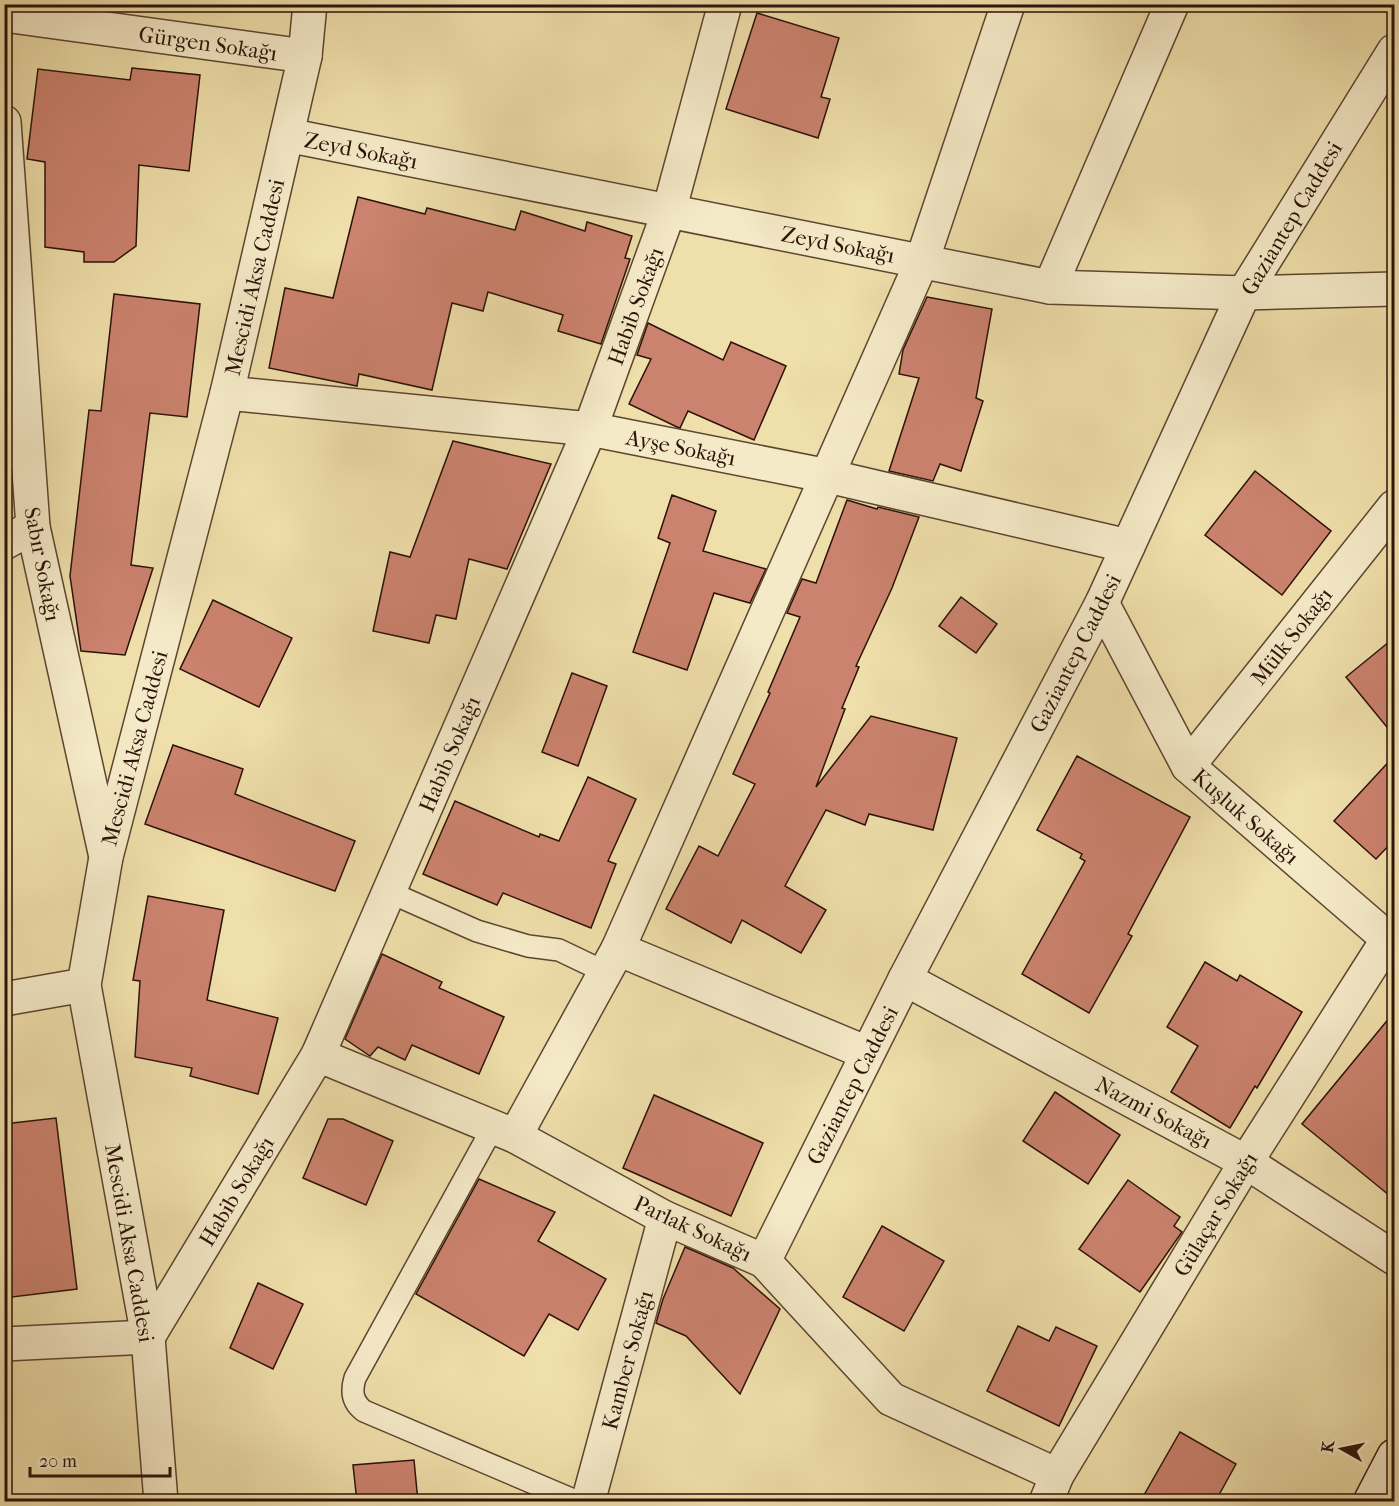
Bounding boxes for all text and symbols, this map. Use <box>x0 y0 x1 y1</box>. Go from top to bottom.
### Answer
street label: Gürgen Sokağı <box>137 21 279 67</box>
street label: Zeyd Sokağı <box>302 127 420 175</box>
street label: Gaziantep Caddesi <box>1236 137 1348 300</box>
street label: Mescidi Aksa Caddesi <box>220 176 290 378</box>
street label: Zeyd Sokağı <box>779 221 897 269</box>
street label: Habib Sokağı <box>603 243 669 369</box>
street label: Ayşe Sokağı <box>623 424 738 471</box>
street label: Sabır Sokağı <box>18 505 66 624</box>
street label: Gaziantep Caddesi <box>1025 569 1127 737</box>
street label: Mülk Sokağı <box>1246 582 1338 691</box>
street label: Mescidi Aksa Caddesi <box>96 647 174 849</box>
street label: Habib Sokağı <box>414 692 486 816</box>
street label: Kuşluk Sokağı <box>1187 763 1304 870</box>
street label: Gaziantep Caddesi <box>802 1001 904 1169</box>
street label: Nazmi Sokağı <box>1091 1071 1216 1155</box>
street label: Habib Sokağı <box>194 1131 280 1251</box>
street label: Mescidi Aksa Caddesi <box>99 1142 159 1345</box>
street label: Gülaçar Sokağı <box>1169 1147 1263 1281</box>
street label: Parlak Sokağı <box>630 1190 756 1268</box>
street label: Kamber Sokağı <box>597 1287 659 1433</box>
north arrow <box>1312 1419 1372 1479</box>
text: K <box>1317 1438 1338 1454</box>
scale bar <box>30 1440 170 1478</box>
text: 20 m <box>39 1451 77 1472</box>

